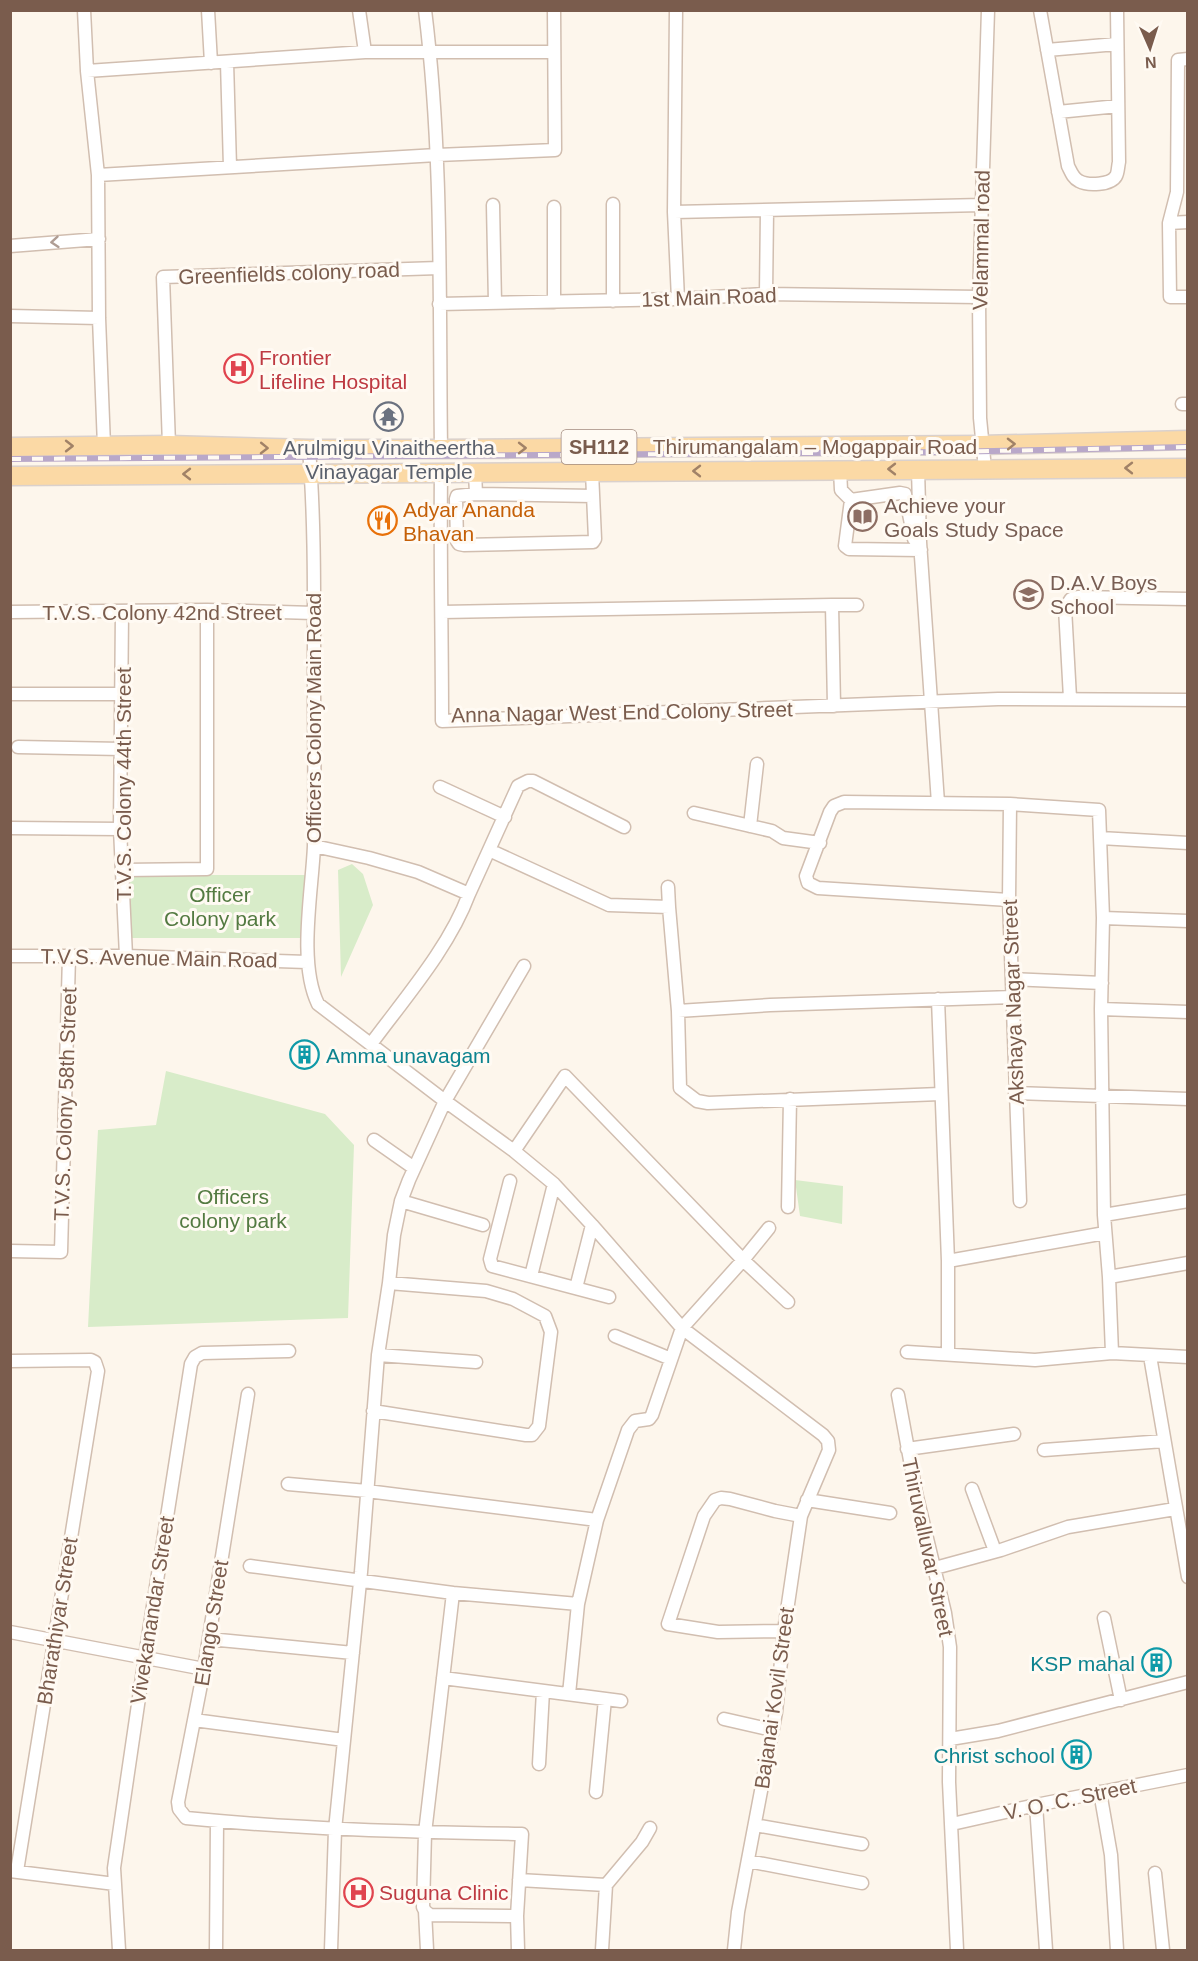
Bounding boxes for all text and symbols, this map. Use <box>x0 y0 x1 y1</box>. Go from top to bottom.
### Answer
north arrow <box>1120 18 1180 78</box>
text: N <box>1145 54 1157 71</box>
street label: Velammal road <box>968 170 994 310</box>
one-way arrow <box>50 235 59 248</box>
street label: Greenfields colony road <box>178 258 400 288</box>
street label: 1st Main Road <box>641 283 777 311</box>
place label: Frontier Lifeline Hospital <box>259 346 407 393</box>
hospital icon: Frontier Lifeline Hospital <box>222 353 254 385</box>
temple icon: Arulmigu Vinaitheertha Vinayagar Temple <box>373 400 405 432</box>
road number: SH112 <box>562 430 636 464</box>
street label: Thirumangalam – Mogappair Road <box>653 435 977 458</box>
place label: Arulmigu Vinaitheertha Vinayagar Temple <box>283 436 495 483</box>
one-way arrow <box>1006 438 1015 450</box>
one-way arrow <box>64 440 73 452</box>
one-way arrow <box>259 441 268 454</box>
one-way arrow <box>517 442 526 454</box>
one-way arrow <box>1125 462 1134 474</box>
one-way arrow <box>888 463 897 476</box>
one-way arrow <box>693 465 702 477</box>
one-way arrow <box>183 468 192 481</box>
place label: Achieve your Goals Study Space <box>884 494 1064 541</box>
place label: Adyar Ananda Bhavan <box>403 498 535 545</box>
library icon: Achieve your Goals Study Space <box>847 501 879 533</box>
restaurant icon: Adyar Ananda Bhavan <box>366 505 398 537</box>
place label: D.A.V Boys School <box>1050 571 1157 618</box>
school or university icon: D.A.V Boys School <box>1013 578 1045 610</box>
street label: Officers Colony Main Road <box>302 593 325 843</box>
street label: T.V.S. Colony 42nd Street <box>42 601 282 624</box>
street label: T.V.S. Colony 44th Street <box>112 667 135 901</box>
street label: Anna Nagar West End Colony Street <box>451 698 793 726</box>
park label: Officer Colony park <box>164 883 277 930</box>
street label: Akshaya Nagar Street <box>998 899 1028 1105</box>
street label: T.V.S. Avenue Main Road <box>40 944 278 972</box>
street label: T.V.S. Colony 58th Street <box>49 987 81 1221</box>
building icon: Amma unavagam <box>289 1039 321 1071</box>
place label: Amma unavagam <box>326 1044 491 1067</box>
park label: Officers colony park <box>179 1185 287 1232</box>
street label: Thiruvalluvar Street <box>898 1456 958 1639</box>
street label: Vivekanandar Street <box>126 1514 178 1706</box>
street label: Bharathiyar Street <box>32 1535 82 1706</box>
street label: Elango Street <box>190 1558 232 1688</box>
street label: Bajanai Kovil Street <box>750 1605 798 1790</box>
building icon: KSP mahal <box>1140 1647 1172 1679</box>
place label: KSP mahal <box>1030 1652 1135 1675</box>
building icon: Christ school <box>1060 1739 1092 1771</box>
place label: Christ school <box>934 1744 1055 1767</box>
street label: V. O. C. Street <box>1002 1774 1138 1824</box>
hospital icon: Suguna Clinic <box>342 1876 374 1908</box>
place label: Suguna Clinic <box>379 1881 509 1904</box>

